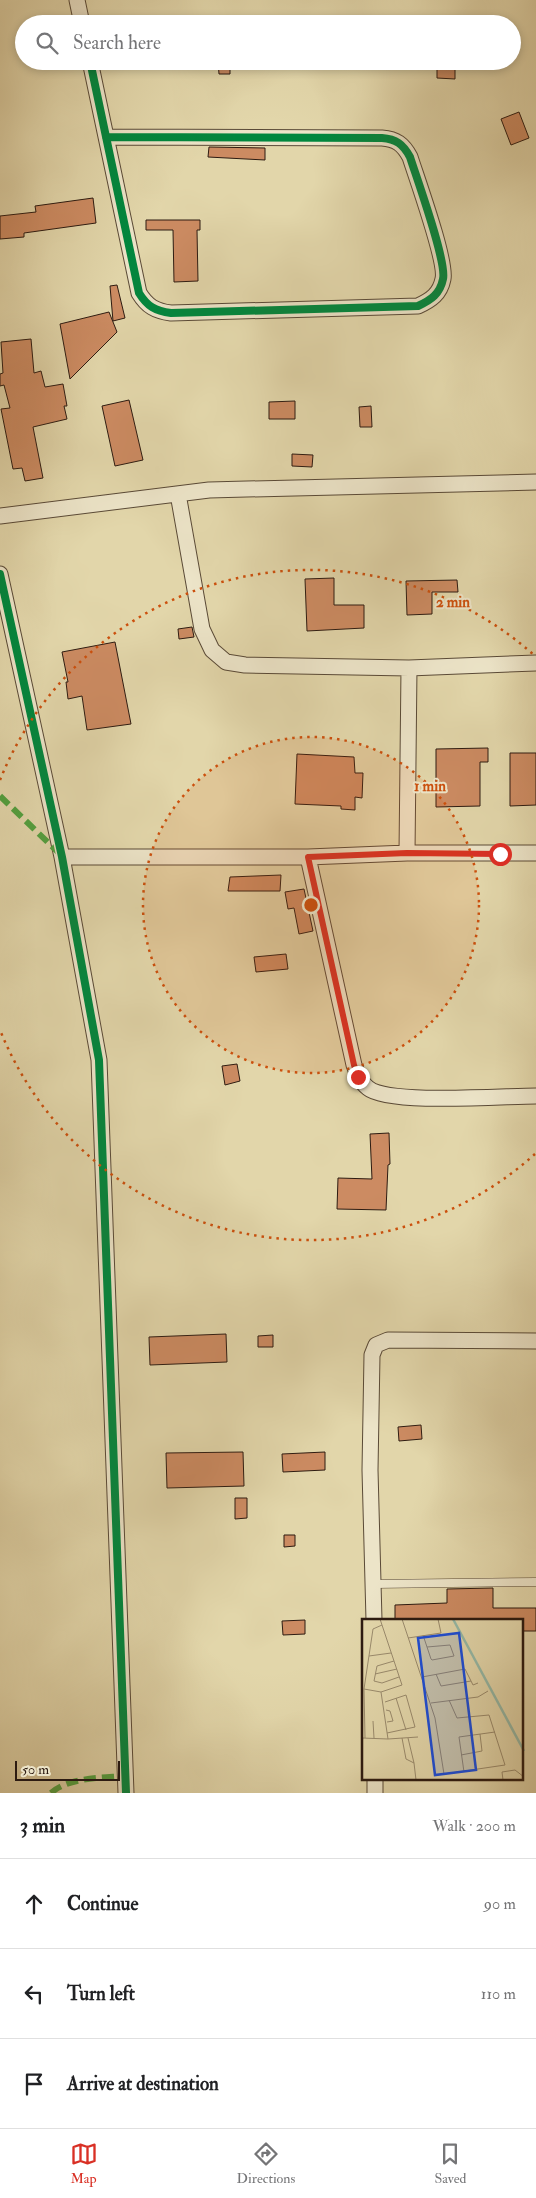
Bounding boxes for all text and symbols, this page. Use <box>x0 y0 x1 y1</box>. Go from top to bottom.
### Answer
search box <box>15 15 521 70</box>
icon: search <box>33 29 61 57</box>
text: Search here <box>73 31 161 55</box>
text: 2 min <box>436 593 470 612</box>
text: 1 min <box>414 777 446 796</box>
route start <box>489 843 512 866</box>
centre of rings <box>302 896 320 914</box>
route end <box>347 1066 370 1089</box>
inset map <box>362 1619 524 1780</box>
scale bar <box>15 1758 120 1781</box>
text: 50 m <box>22 1761 49 1778</box>
text: 3 min <box>20 1812 65 1839</box>
text: Walk · 200 m <box>433 1816 516 1836</box>
icon: ahead <box>20 1890 48 1918</box>
text: Continue <box>67 1892 138 1916</box>
text: 90 m <box>484 1894 516 1914</box>
icon: left <box>20 1980 48 2008</box>
text: Turn left <box>67 1982 135 2006</box>
text: 110 m <box>481 1984 516 2004</box>
icon: arrive <box>20 2070 48 2098</box>
text: Arrive at destination <box>67 2072 219 2096</box>
tab: Map <box>70 2140 98 2187</box>
tab: Directions <box>237 2140 295 2187</box>
tab: Saved <box>434 2140 466 2187</box>

